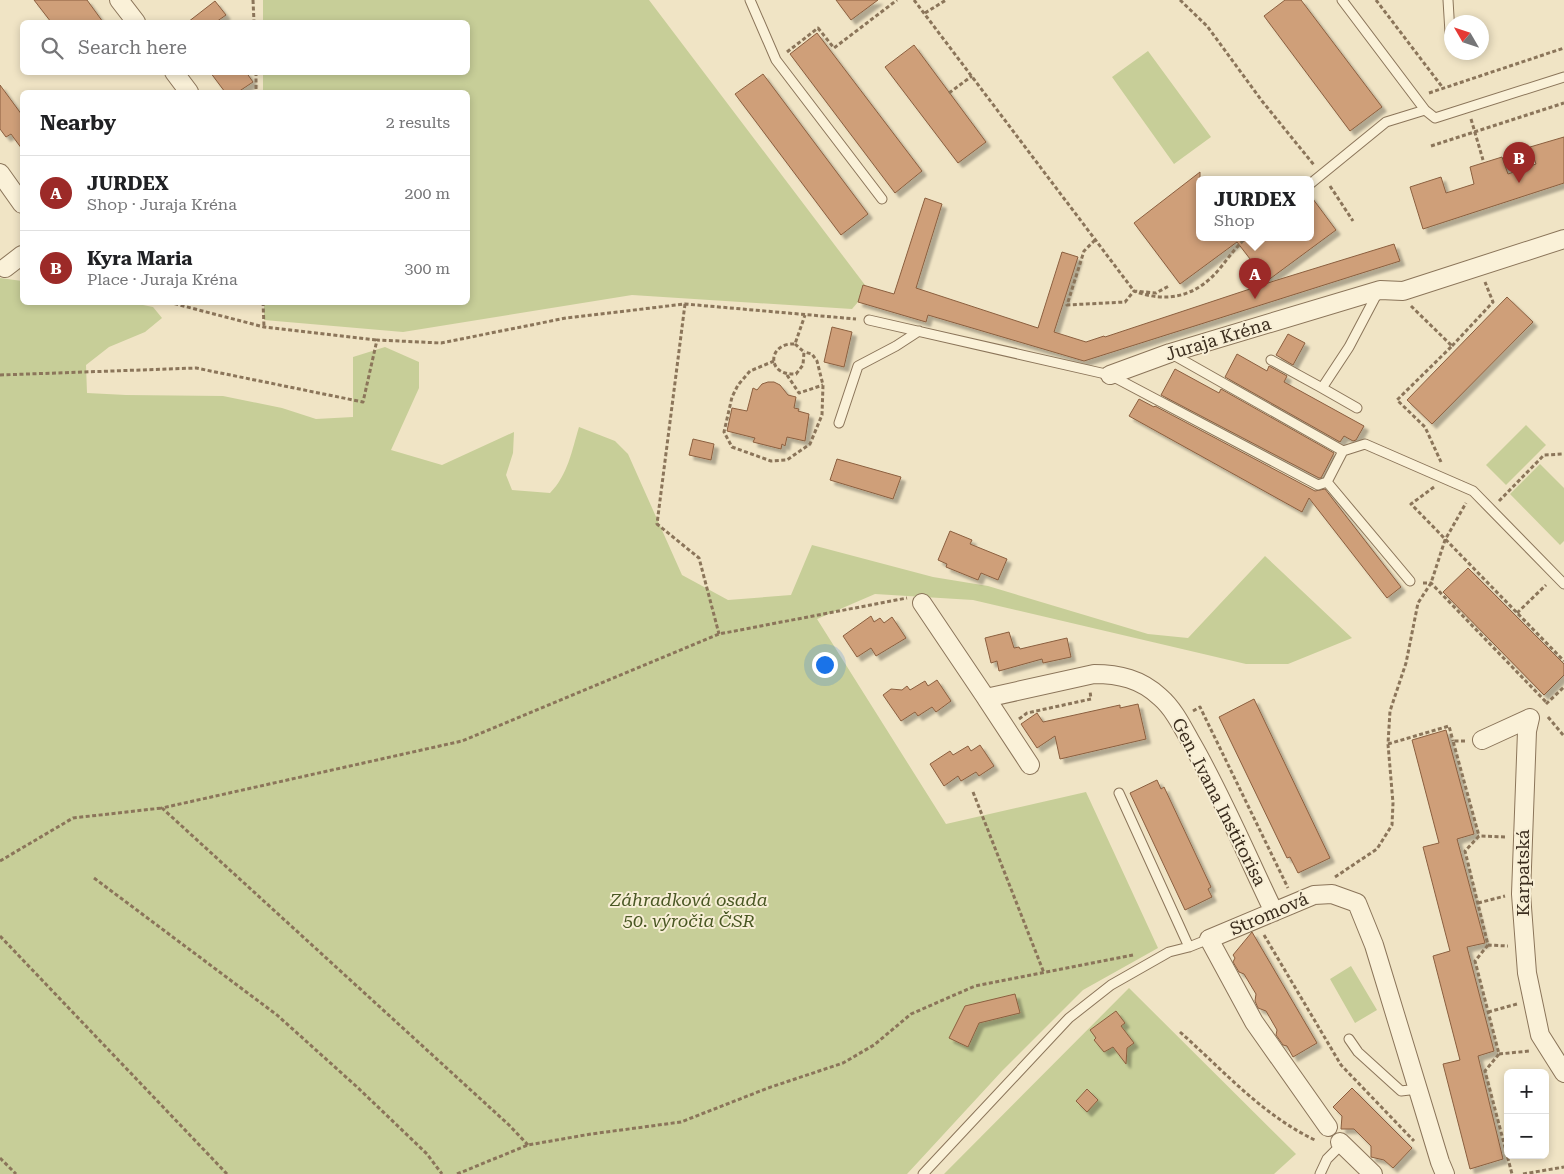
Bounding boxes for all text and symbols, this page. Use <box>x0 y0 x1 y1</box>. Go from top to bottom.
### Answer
north arrow <box>1444 15 1489 60</box>
search box <box>20 20 470 75</box>
icon: search <box>38 34 66 62</box>
text: Search here <box>78 36 187 59</box>
text: Nearby <box>40 111 116 135</box>
text: 2 results <box>386 113 450 132</box>
pin: B <box>1503 142 1535 183</box>
text: JURDEX <box>87 172 169 195</box>
popup <box>1196 176 1314 241</box>
text: A <box>50 184 62 203</box>
text: 200 m <box>404 184 450 203</box>
text: JURDEX <box>1214 188 1296 211</box>
text: Shop · Juraja Kréna <box>87 195 237 214</box>
text: Shop <box>1214 211 1255 230</box>
text: Kyra Maria <box>87 247 192 270</box>
pin: A <box>1239 258 1271 299</box>
text: B <box>50 259 62 278</box>
text: 300 m <box>404 259 450 278</box>
text: Place · Juraja Kréna <box>87 270 238 289</box>
street label: Juraja Kréna <box>1163 312 1273 365</box>
your location <box>812 652 838 678</box>
street label: Gen. Ivana Institorisa <box>1168 714 1271 890</box>
street label: Karpatská <box>1512 829 1533 916</box>
street label: Stromová <box>1226 888 1311 939</box>
park label: Záhradková osada 50. výročia ČSR <box>609 889 768 931</box>
map controls <box>1504 1069 1549 1159</box>
button: + <box>1504 1069 1549 1114</box>
button: − <box>1504 1114 1549 1159</box>

